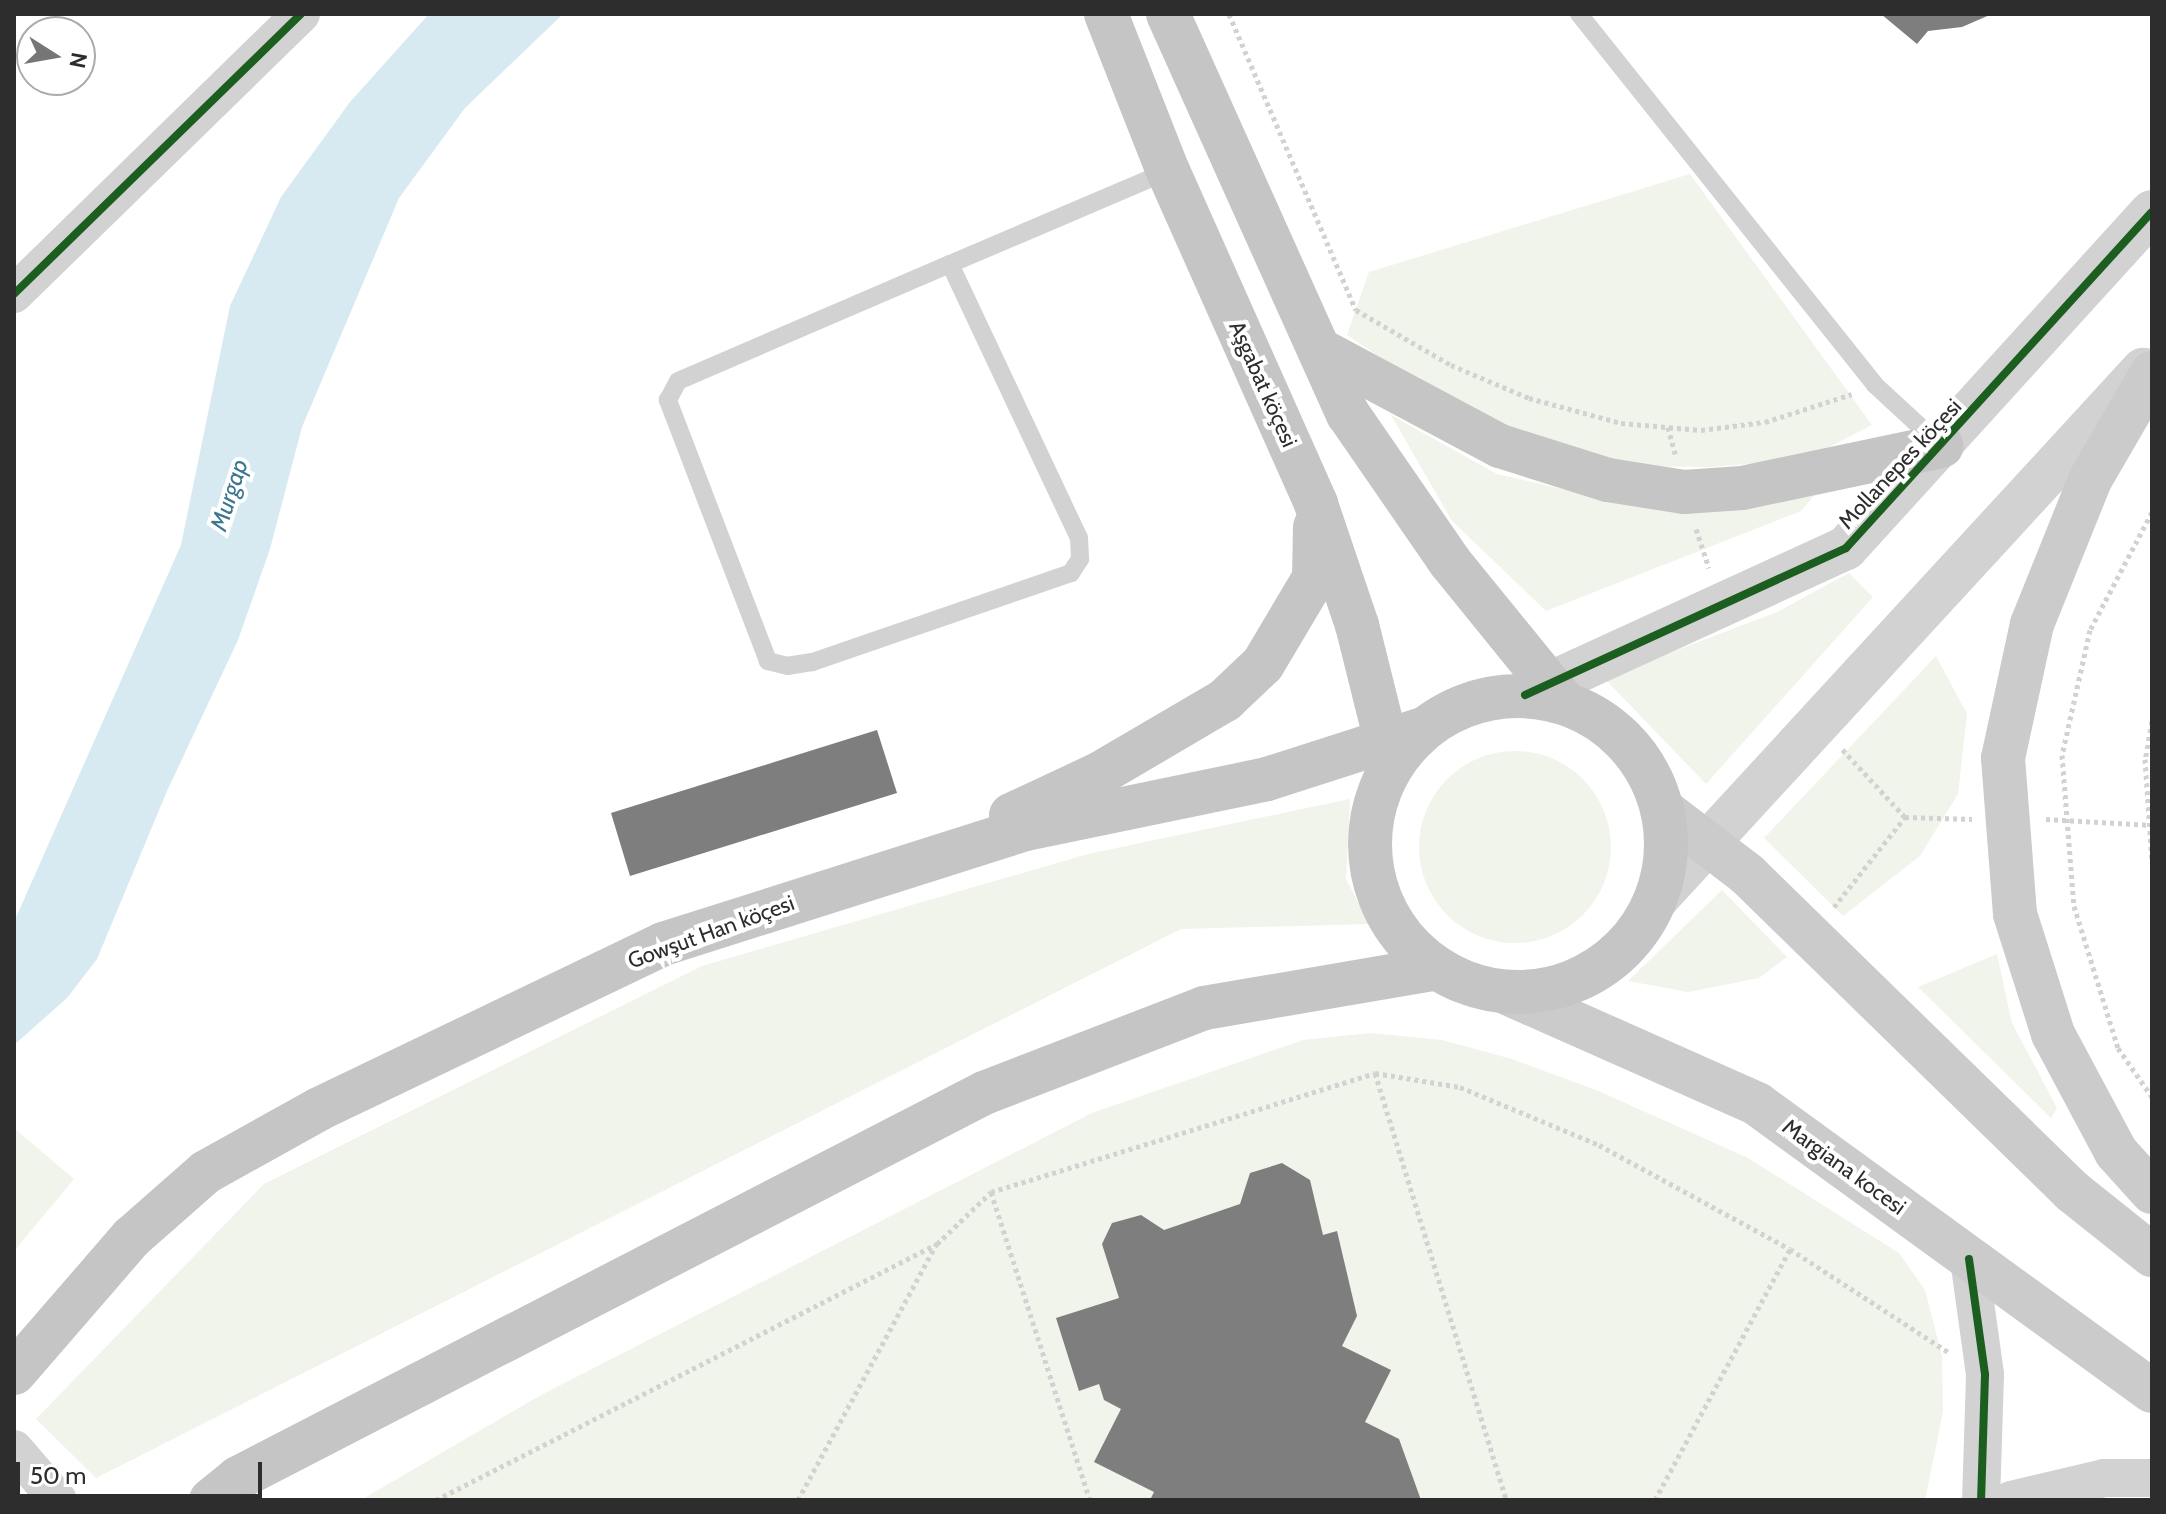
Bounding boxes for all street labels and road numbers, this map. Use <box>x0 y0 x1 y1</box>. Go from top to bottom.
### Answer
street label: Aşgabat köçesi <box>1223 317 1303 451</box>
street label: Mollanepes köçesi <box>1833 394 1967 534</box>
street label: Gowşut Han köçesi <box>624 890 798 974</box>
street label: Margiana kocesi <box>1777 1113 1911 1221</box>

